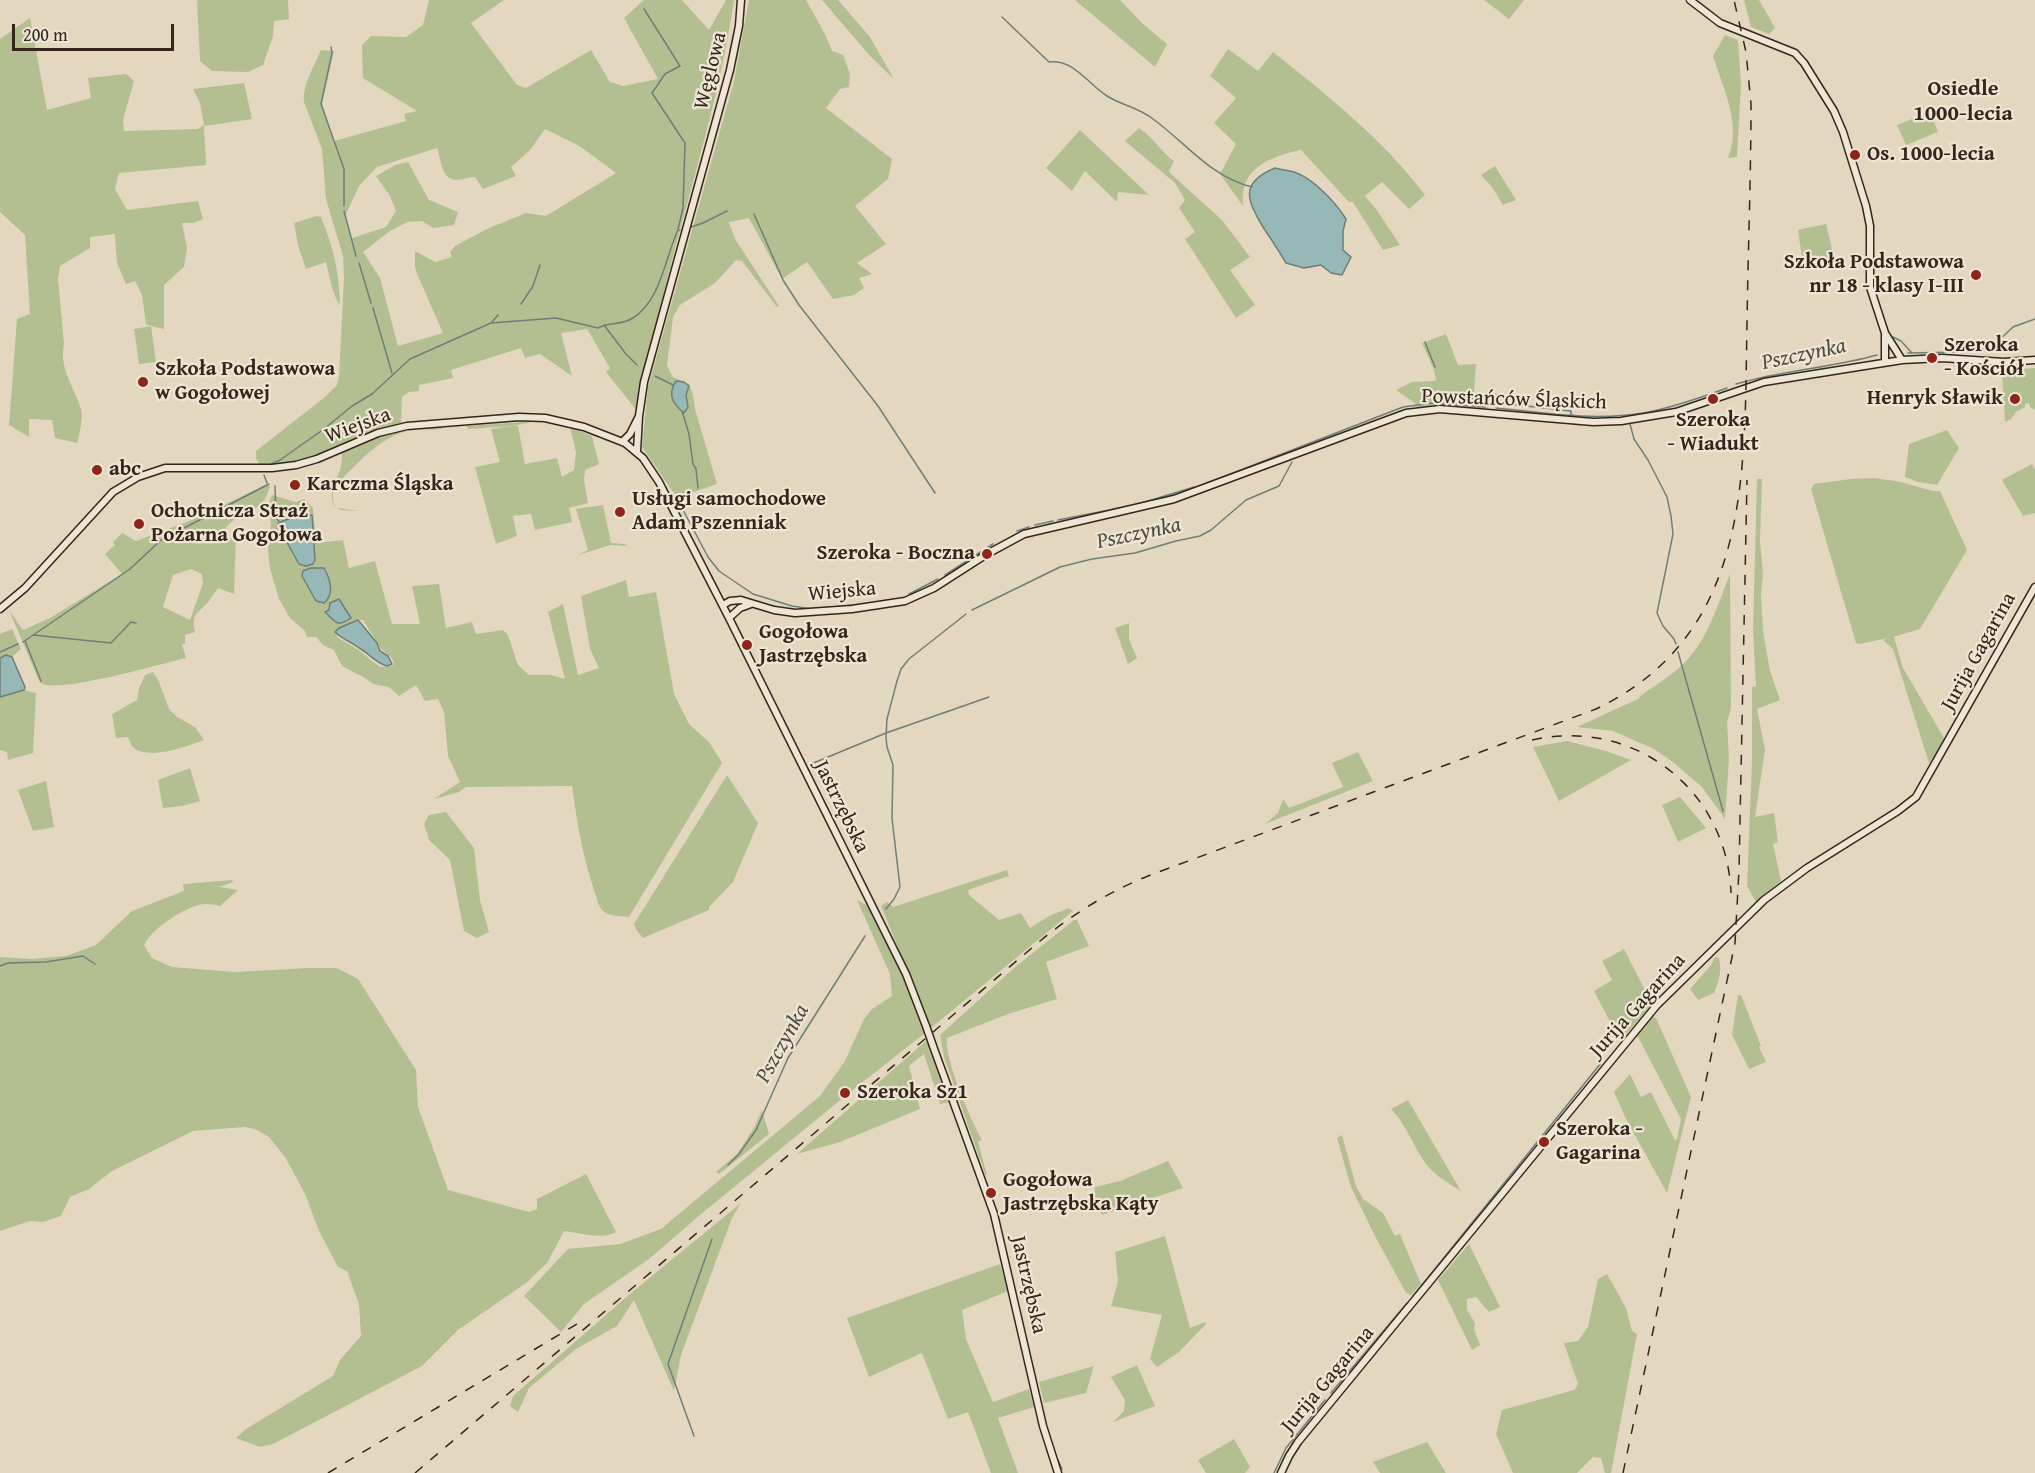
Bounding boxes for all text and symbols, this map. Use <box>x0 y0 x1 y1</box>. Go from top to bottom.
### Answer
scale bar <box>15 12 177 50</box>
text: 200 m <box>23 21 68 48</box>
street label: Węglowa <box>689 30 733 112</box>
district label: Osiedle 1000-lecia <box>1913 76 2013 128</box>
place label: Os. 1000-lecia <box>1867 142 1995 168</box>
marker: Os. 1000-lecia <box>1848 148 1862 162</box>
place label: Szkoła Podstawowa nr 18 - klasy I-III <box>1784 250 1964 300</box>
marker: Szkoła Podstawowa nr 18 - klasy I-III <box>1969 268 1983 282</box>
water label: Pszczynka <box>1759 333 1849 377</box>
place label: Szeroka - Kościół <box>1944 333 2024 383</box>
marker: Szeroka - Kościół <box>1925 351 1939 365</box>
place label: Szkoła Podstawowa w Gogołowej <box>155 357 335 407</box>
marker: Szkoła Podstawowa w Gogołowej <box>136 375 150 389</box>
street label: Powstańców Śląskich <box>1421 384 1607 416</box>
place label: Henryk Sławik <box>1867 386 2003 412</box>
marker: Szeroka - Wiadukt <box>1706 392 1720 406</box>
marker: Henryk Sławik <box>2008 392 2022 406</box>
street label: Wiejska <box>322 403 394 449</box>
place label: Szeroka - Wiadukt <box>1667 408 1759 458</box>
place label: abc <box>109 457 141 483</box>
marker: abc <box>90 463 104 477</box>
place label: Karczma Śląska <box>307 472 453 498</box>
marker: Karczma Śląska <box>288 478 302 492</box>
place label: Usługi samochodowe Adam Pszenniak <box>632 487 826 537</box>
place label: Ochotnicza Straż Pożarna Gogołowa <box>151 499 322 549</box>
marker: Usługi samochodowe Adam Pszenniak <box>613 505 627 519</box>
water label: Pszczynka <box>1094 512 1184 556</box>
marker: Ochotnicza Straż Pożarna Gogołowa <box>132 517 146 531</box>
place label: Szeroka - Boczna <box>817 541 975 567</box>
marker: Szeroka - Boczna <box>980 547 994 561</box>
street label: Wiejska <box>807 576 877 608</box>
street label: Jurija Gagarina <box>1936 588 2022 716</box>
place label: Gogołowa Jastrzębska <box>759 620 867 670</box>
marker: Gogołowa Jastrzębska <box>740 638 754 652</box>
street label: Jastrzębska <box>808 757 874 857</box>
street label: Jurija Gagarina <box>1585 949 1691 1063</box>
water label: Pszczynka <box>751 1000 815 1088</box>
place label: Szeroka Sz1 <box>857 1080 968 1106</box>
marker: Szeroka Sz1 <box>838 1086 852 1100</box>
place label: Szeroka - Gagarina <box>1556 1117 1643 1167</box>
marker: Szeroka - Gagarina <box>1537 1135 1551 1149</box>
place label: Gogołowa Jastrzębska Kąty <box>1003 1168 1159 1218</box>
marker: Gogołowa Jastrzębska Kąty <box>984 1186 998 1200</box>
street label: Jastrzębska <box>1005 1234 1051 1336</box>
street label: Jurija Gagarina <box>1276 1321 1380 1439</box>

